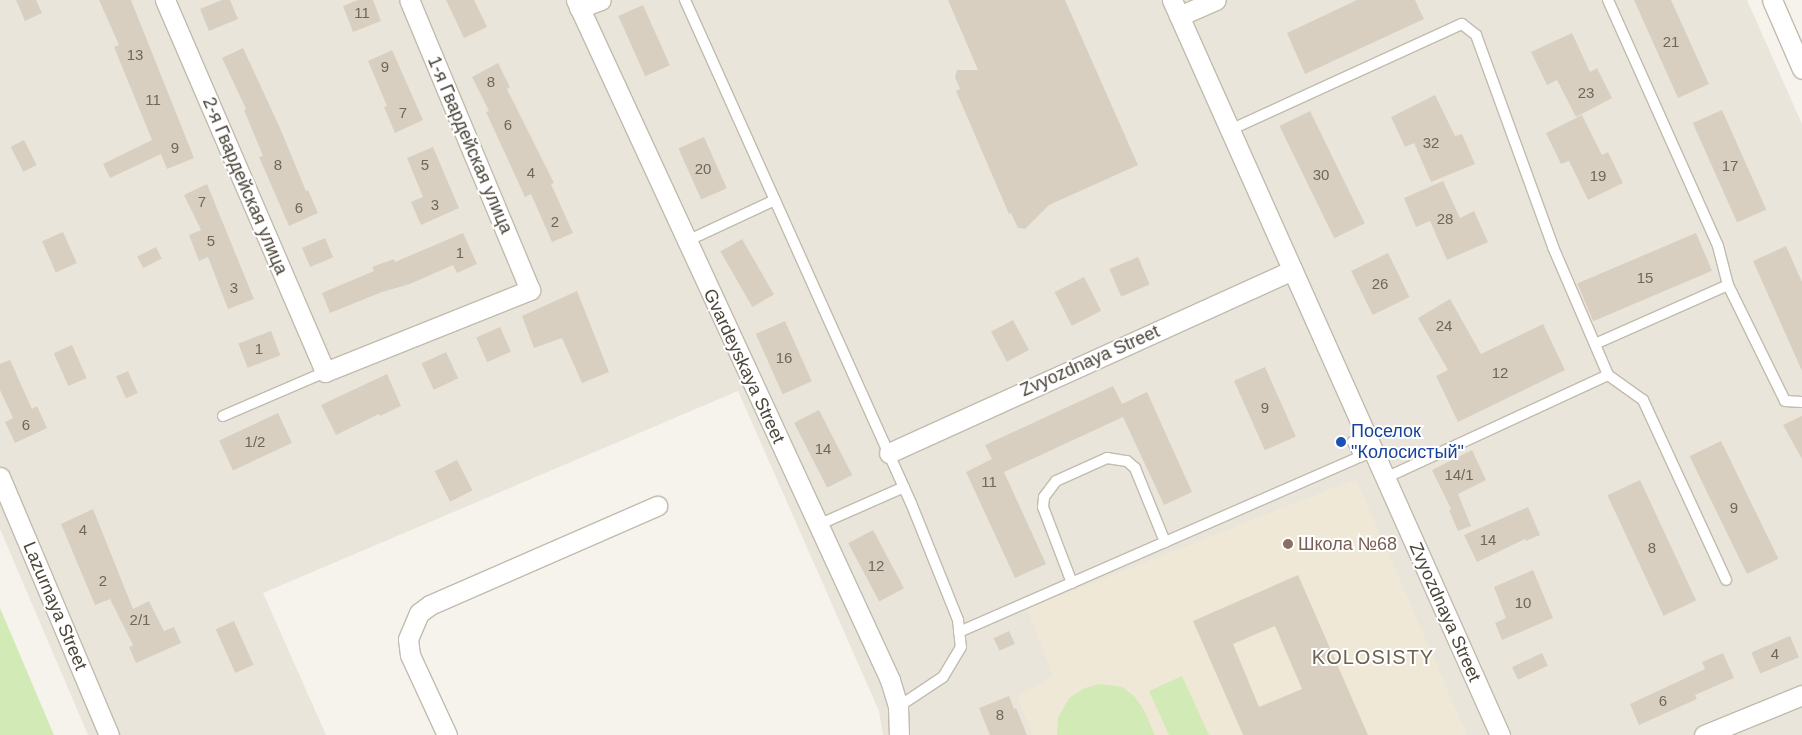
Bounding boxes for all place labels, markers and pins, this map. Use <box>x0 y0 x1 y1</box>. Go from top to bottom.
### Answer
place label: Поселок "Колосистый" <box>1351 421 1464 464</box>
marker: Поселок "Колосистый" <box>1335 436 1347 448</box>
place label: Школа №68 <box>1298 533 1397 555</box>
marker: Школа №68 <box>1282 538 1294 550</box>

